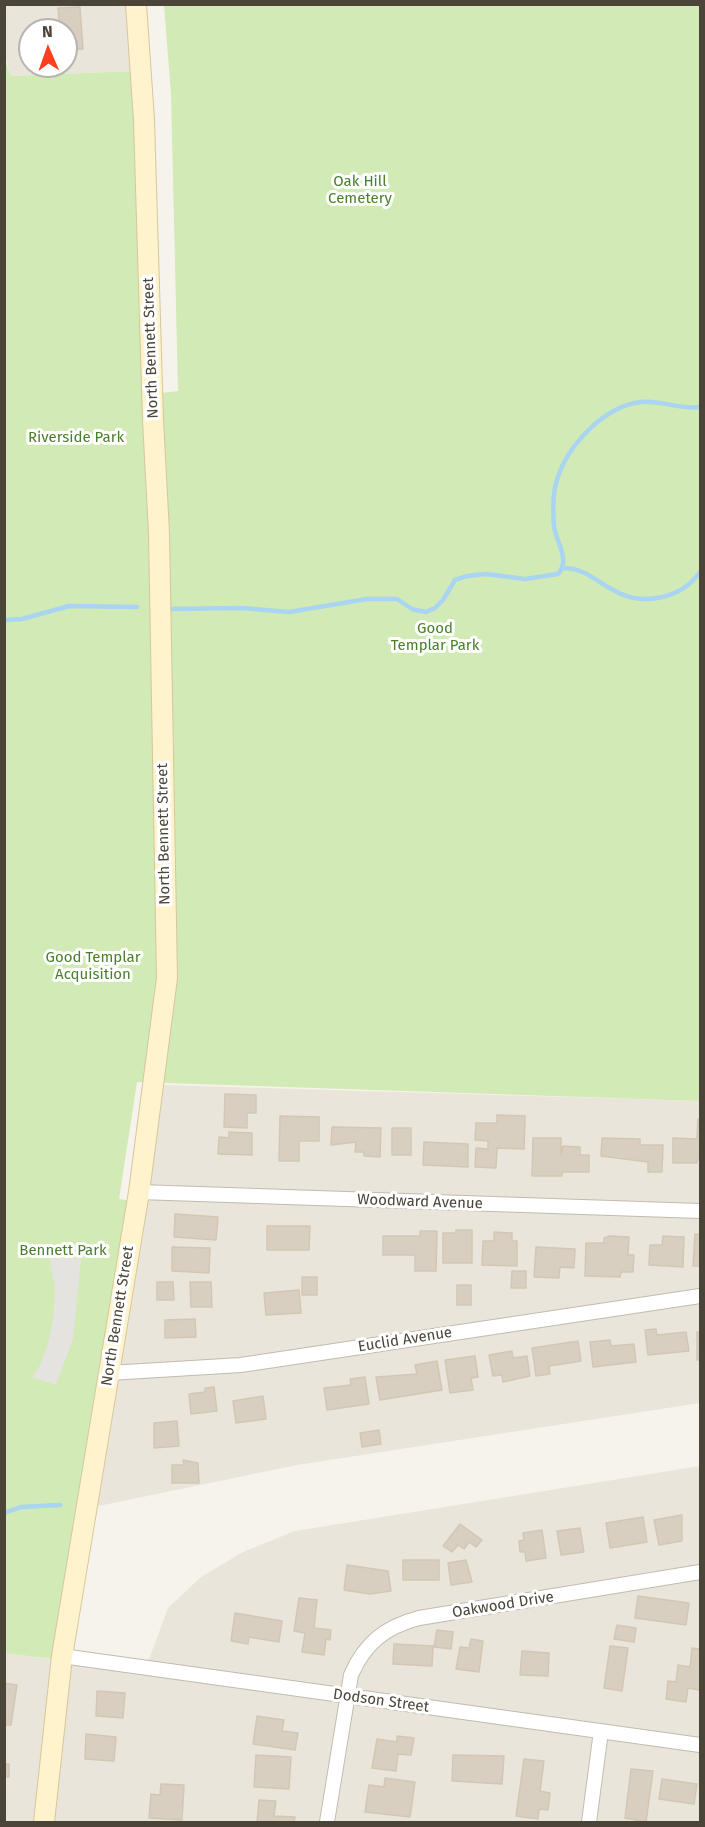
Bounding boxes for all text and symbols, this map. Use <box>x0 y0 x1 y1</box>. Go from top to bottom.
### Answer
north arrow <box>18 18 78 78</box>
text: N <box>42 22 53 41</box>
park label: Oak Hill Cemetery <box>328 173 392 208</box>
street label: North Bennett Street <box>140 277 162 419</box>
park label: Riverside Park <box>28 429 124 447</box>
park label: Good Templar Park <box>391 620 479 655</box>
street label: North Bennett Street <box>154 763 174 905</box>
park label: Good Templar Acquisition <box>45 949 141 984</box>
street label: Woodward Avenue <box>357 1191 483 1213</box>
park label: Bennett Park <box>19 1242 107 1260</box>
street label: North Bennett Street <box>98 1245 138 1387</box>
street label: Euclid Avenue <box>357 1324 453 1356</box>
street label: Oakwood Drive <box>451 1588 555 1622</box>
street label: Dodson Street <box>332 1685 430 1717</box>

